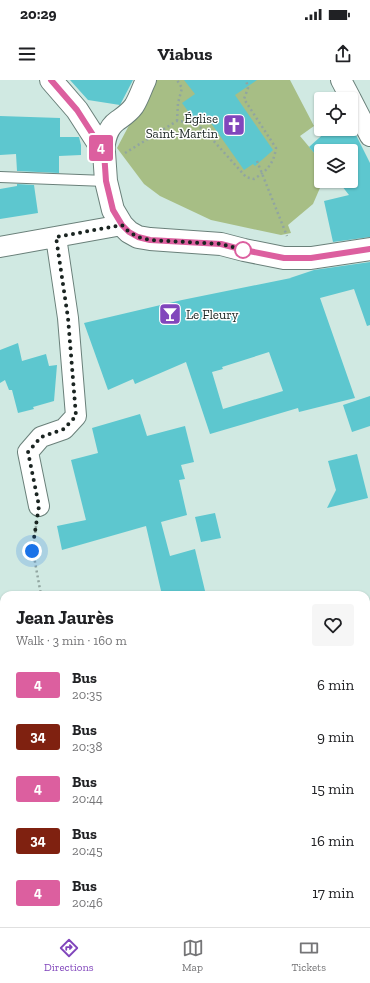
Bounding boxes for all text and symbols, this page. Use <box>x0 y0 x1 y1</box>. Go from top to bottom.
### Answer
text: 20:29 <box>20 5 57 23</box>
icon: menu <box>16 43 38 65</box>
text: Viabus <box>157 43 213 65</box>
icon: share <box>332 43 354 65</box>
map controls <box>314 92 358 188</box>
button: locate <box>314 92 358 136</box>
place label: Église Saint-Martin <box>146 111 219 141</box>
church icon: Église Saint-Martin <box>221 112 247 138</box>
line badge: 4 <box>88 135 114 161</box>
text: 4 <box>97 139 105 156</box>
button: layers <box>314 144 358 188</box>
unlabelled marker <box>234 241 252 259</box>
bar icon: Le Fleury <box>157 301 183 327</box>
place label: Le Fleury <box>186 307 239 322</box>
your location <box>22 541 42 561</box>
button: heart <box>312 604 354 646</box>
text: Jean Jaurès <box>16 606 114 629</box>
text: Walk · 3 min · 160 m <box>16 633 127 648</box>
text: Bus <box>72 669 97 687</box>
text: 4 <box>34 676 42 693</box>
text: 6 min <box>317 676 354 694</box>
text: 20:35 <box>72 687 102 702</box>
text: Bus <box>72 721 97 739</box>
text: 34 <box>30 728 46 745</box>
text: 9 min <box>317 728 354 746</box>
text: 20:38 <box>72 739 102 754</box>
text: Bus <box>72 773 97 791</box>
text: 4 <box>34 780 42 797</box>
text: 15 min <box>311 780 354 798</box>
text: 20:44 <box>72 791 103 806</box>
text: Bus <box>72 825 97 843</box>
text: 34 <box>30 832 46 849</box>
text: 16 min <box>311 832 354 850</box>
text: 20:45 <box>72 843 103 858</box>
text: Bus <box>72 877 97 895</box>
text: 4 <box>34 884 42 901</box>
text: 17 min <box>312 884 354 902</box>
text: 20:46 <box>72 895 103 910</box>
tab: Directions <box>44 937 94 974</box>
tab: Map <box>182 937 204 974</box>
tab: Tickets <box>291 937 326 974</box>

